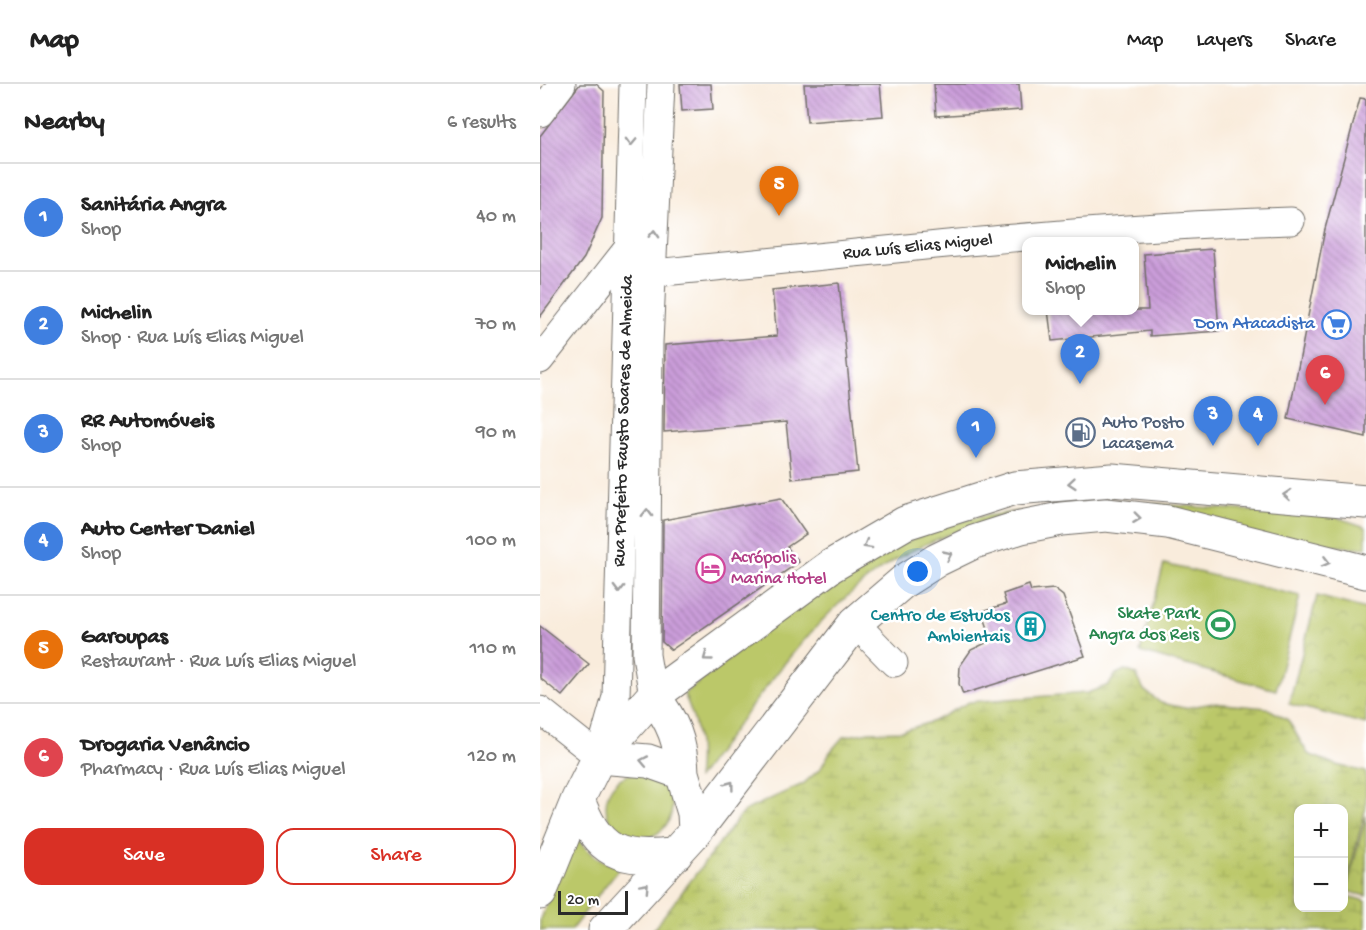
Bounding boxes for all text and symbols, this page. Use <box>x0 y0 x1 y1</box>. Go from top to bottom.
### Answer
text: Map <box>30 25 79 58</box>
text: Map <box>1127 29 1163 54</box>
text: Layers <box>1196 29 1252 54</box>
text: Share <box>1285 29 1336 54</box>
text: Nearby <box>24 108 105 139</box>
text: 6 results <box>447 112 516 135</box>
one-way arrow <box>625 138 638 147</box>
pin: 5 <box>760 166 798 216</box>
text: Sanitária Angra <box>81 193 226 219</box>
text: 1 <box>39 206 48 229</box>
text: 40 m <box>476 206 516 229</box>
text: Shop <box>81 219 121 242</box>
one-way arrow <box>648 229 661 238</box>
street label: Rua Luís Elias Miguel <box>842 229 994 265</box>
popup <box>1022 237 1139 315</box>
text: Michelin <box>1045 252 1116 278</box>
street label: Rua Prefeito Fausto Soares de Almeida <box>609 274 638 567</box>
text: Shop <box>1045 278 1085 301</box>
text: Michelin <box>81 301 152 327</box>
supermarket icon: Dom Atacadista <box>1320 308 1352 340</box>
text: 2 <box>39 314 48 337</box>
text: 70 m <box>475 314 516 337</box>
place label: Dom Atacadista <box>1193 314 1316 335</box>
text: Shop · Rua Luís Elias Miguel <box>81 327 304 350</box>
pin: 2 <box>1060 334 1100 384</box>
pin: 6 <box>1306 356 1344 405</box>
pin: 3 <box>1194 396 1232 446</box>
pin: 4 <box>1238 396 1278 446</box>
pin: 1 <box>956 408 996 458</box>
text: RR Automóveis <box>81 409 214 435</box>
place label: Auto Posto Lacasema <box>1102 413 1185 455</box>
fuel station icon: Auto Posto Lacasema <box>1065 417 1097 449</box>
text: 3 <box>38 422 49 445</box>
text: 90 m <box>476 422 516 445</box>
text: Shop <box>81 435 121 458</box>
one-way arrow <box>1067 476 1076 489</box>
one-way arrow <box>1282 489 1291 502</box>
one-way arrow <box>641 508 653 517</box>
one-way arrow <box>1132 512 1141 524</box>
text: Auto Center Daniel <box>81 517 255 543</box>
text: 4 <box>39 530 48 553</box>
text: 100 m <box>466 530 516 553</box>
one-way arrow <box>863 538 873 549</box>
text: Shop <box>81 543 121 566</box>
place label: Acrópolis Marina Hotel <box>731 548 827 590</box>
one-way arrow <box>942 550 953 562</box>
hotel icon: Acrópolis Marina Hotel <box>694 552 726 584</box>
one-way arrow <box>1321 555 1331 568</box>
your location <box>903 557 932 586</box>
one-way arrow <box>613 585 625 594</box>
place label: Skate Park Angra dos Reis <box>1089 604 1201 646</box>
place label: Centro de Estudos Ambientais <box>871 606 1011 648</box>
sports icon: Skate Park Angra dos Reis <box>1204 608 1236 640</box>
building icon: Centro de Estudos Ambientais <box>1015 610 1047 642</box>
text: Garoupas <box>81 625 168 651</box>
text: 5 <box>38 638 49 661</box>
text: 110 m <box>470 638 516 661</box>
one-way arrow <box>703 649 714 660</box>
text: Restaurant · Rua Luís Elias Miguel <box>81 651 356 674</box>
text: Drogaria Venâncio <box>81 733 250 759</box>
text: 6 <box>38 746 49 769</box>
text: 120 m <box>468 746 516 769</box>
one-way arrow <box>640 755 650 768</box>
text: Pharmacy · Rua Luís Elias Miguel <box>81 759 346 782</box>
one-way arrow <box>723 781 734 792</box>
map controls <box>1294 804 1348 912</box>
button: + <box>1294 804 1348 858</box>
button: Save <box>24 828 264 885</box>
button: Share <box>276 828 516 885</box>
button: − <box>1294 858 1348 912</box>
one-way arrow <box>638 883 649 894</box>
scale bar <box>558 888 628 916</box>
text: 20 m <box>567 892 599 911</box>

